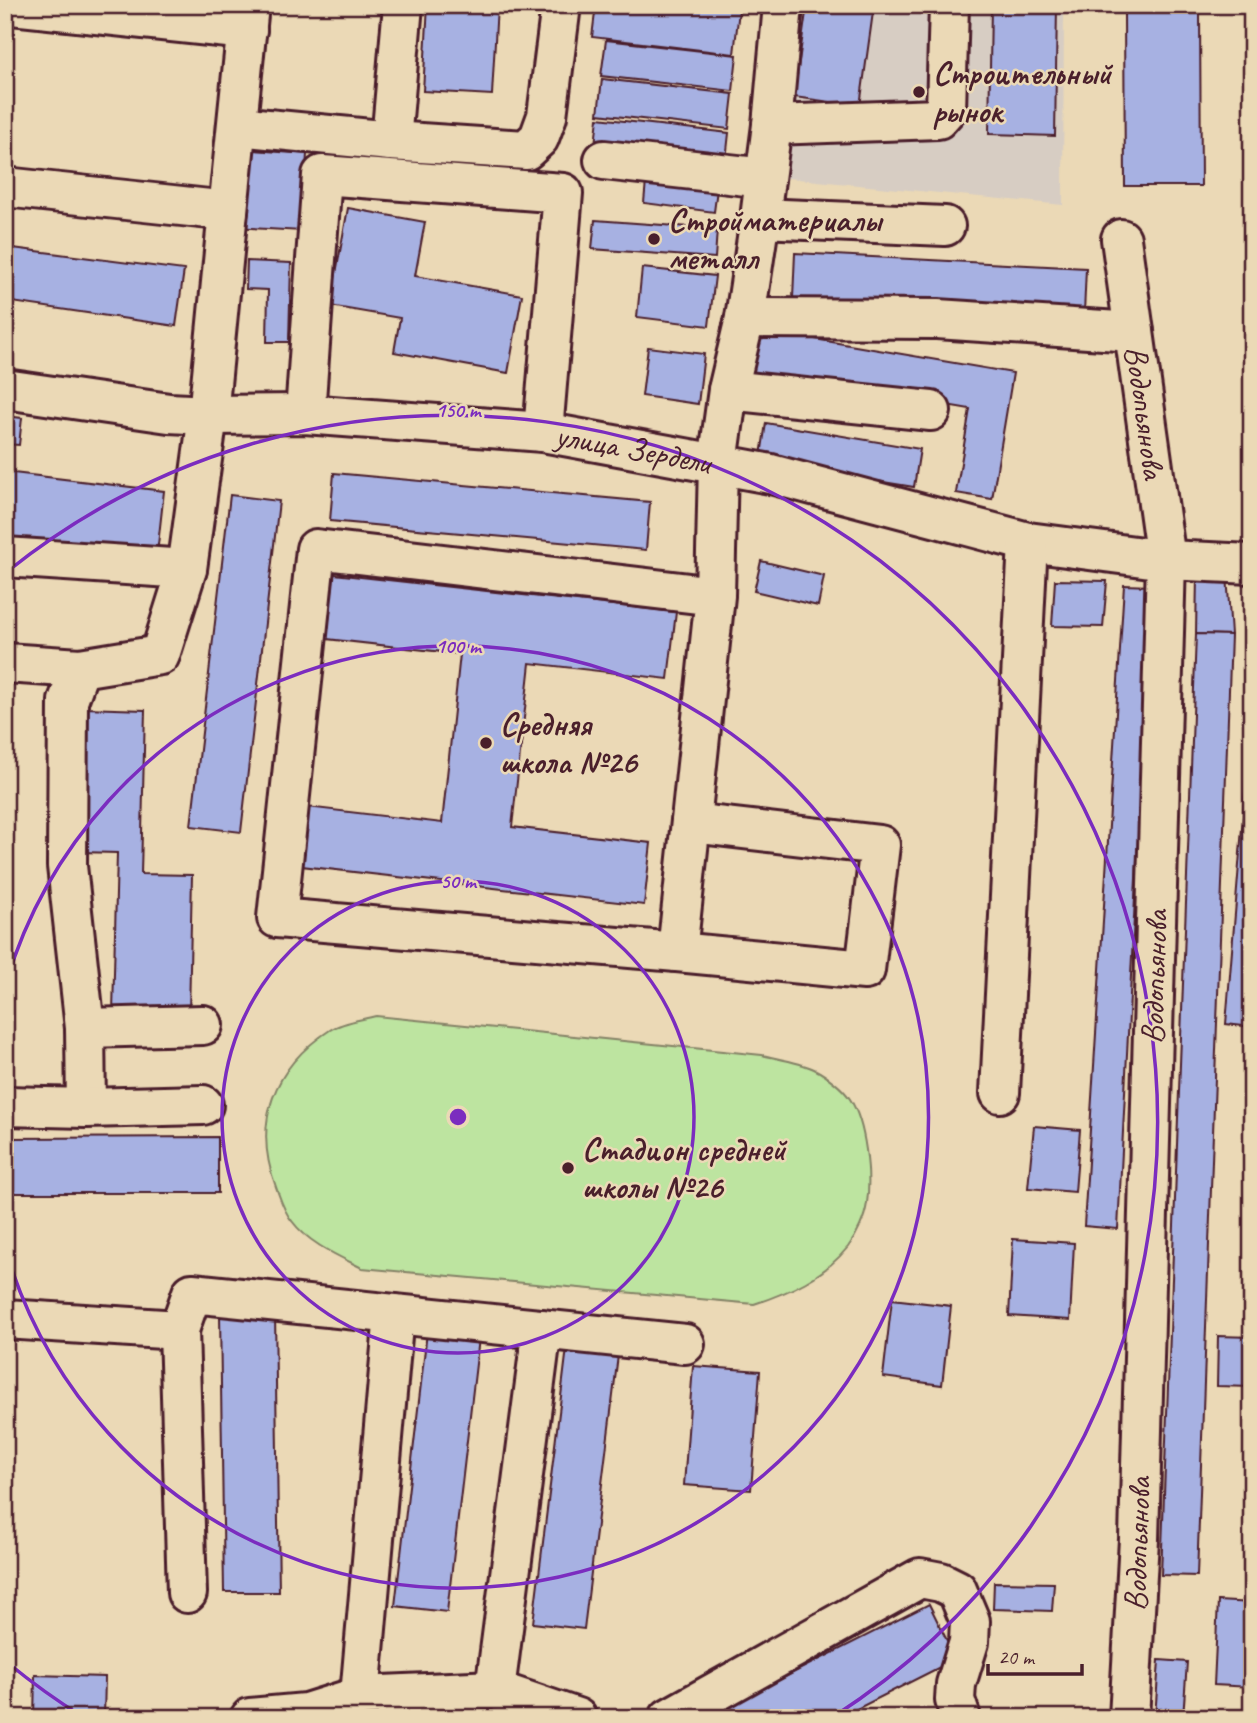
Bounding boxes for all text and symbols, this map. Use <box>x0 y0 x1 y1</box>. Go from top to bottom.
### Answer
place label: Строительный рынок <box>933 52 1113 132</box>
marker: Строительный рынок <box>911 84 927 100</box>
place label: Стройматериалы металл <box>668 199 884 279</box>
marker: Стройматериалы металл <box>646 231 662 247</box>
street label: Водопьянова <box>1115 343 1176 483</box>
text: 150 m <box>435 397 483 423</box>
street label: улица Зердели <box>550 413 717 484</box>
text: 100 m <box>435 633 483 659</box>
place label: Средняя школа №26 <box>500 703 639 783</box>
marker: Средняя школа №26 <box>478 735 494 751</box>
text: 50 m <box>440 868 478 894</box>
street label: Водопьянова <box>1131 908 1177 1045</box>
centre of rings <box>446 1105 470 1129</box>
place label: Стадион средней школы №26 <box>582 1128 788 1208</box>
marker: Стадион средней школы №26 <box>560 1160 576 1176</box>
street label: Водопьянова <box>1114 1475 1160 1612</box>
scale bar <box>988 1632 1082 1676</box>
text: 20 m <box>998 1644 1036 1670</box>

